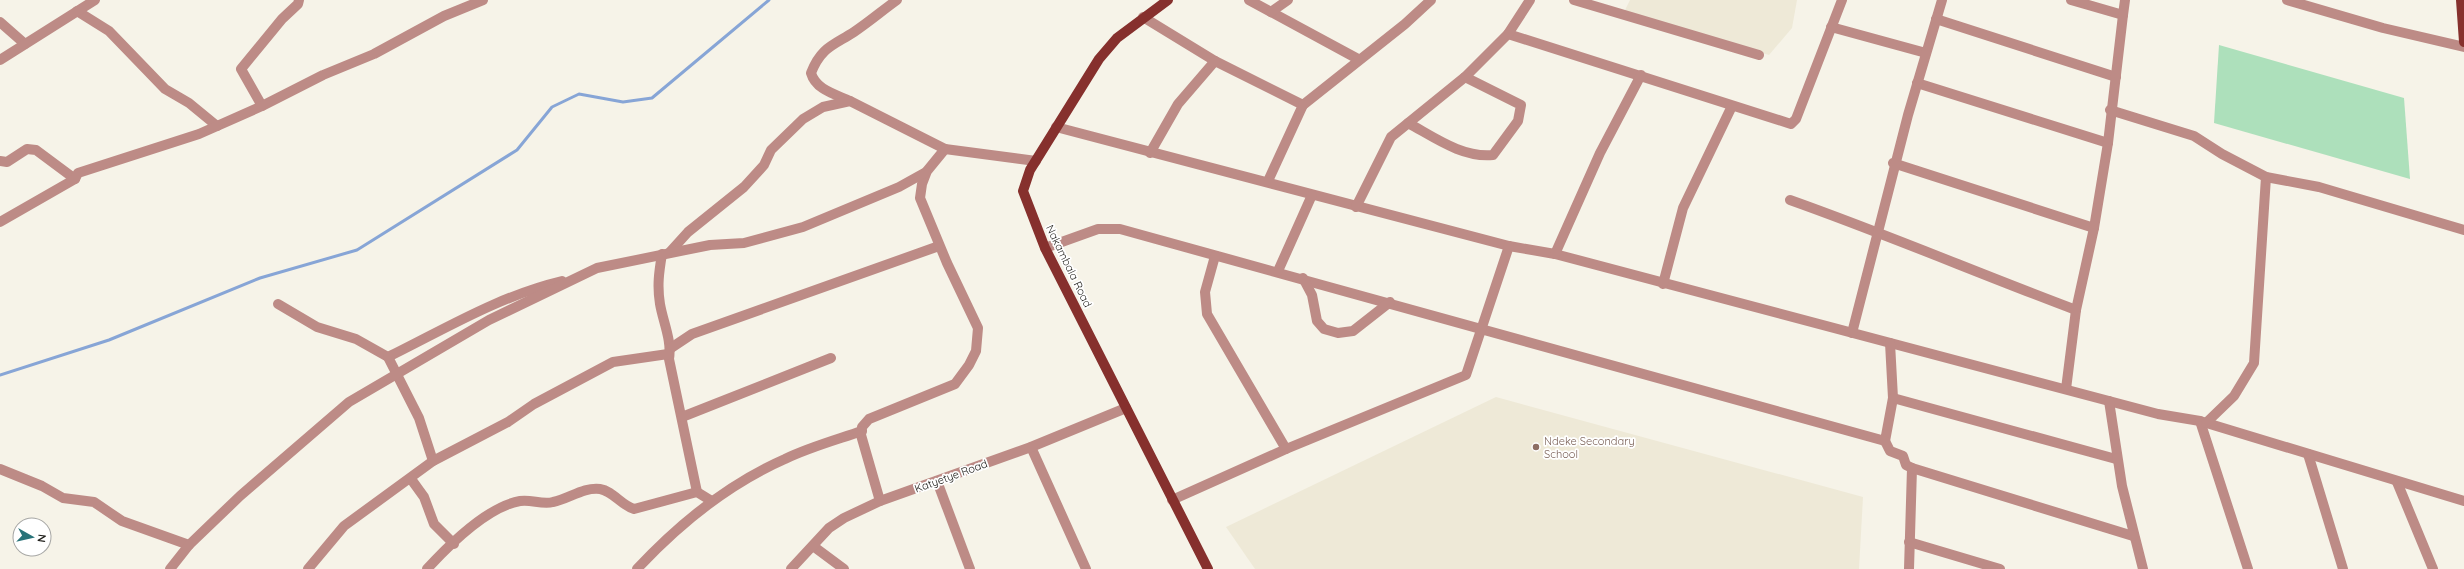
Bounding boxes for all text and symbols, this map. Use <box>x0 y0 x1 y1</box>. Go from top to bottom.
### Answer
street label: Nakambala Road <box>1043 222 1095 310</box>
place label: Ndeke Secondary School <box>1544 434 1635 461</box>
marker: Ndeke Secondary School <box>1531 442 1541 452</box>
street label: Katyetye Road <box>913 456 989 496</box>
north arrow <box>12 517 52 557</box>
text: N <box>34 533 49 543</box>

